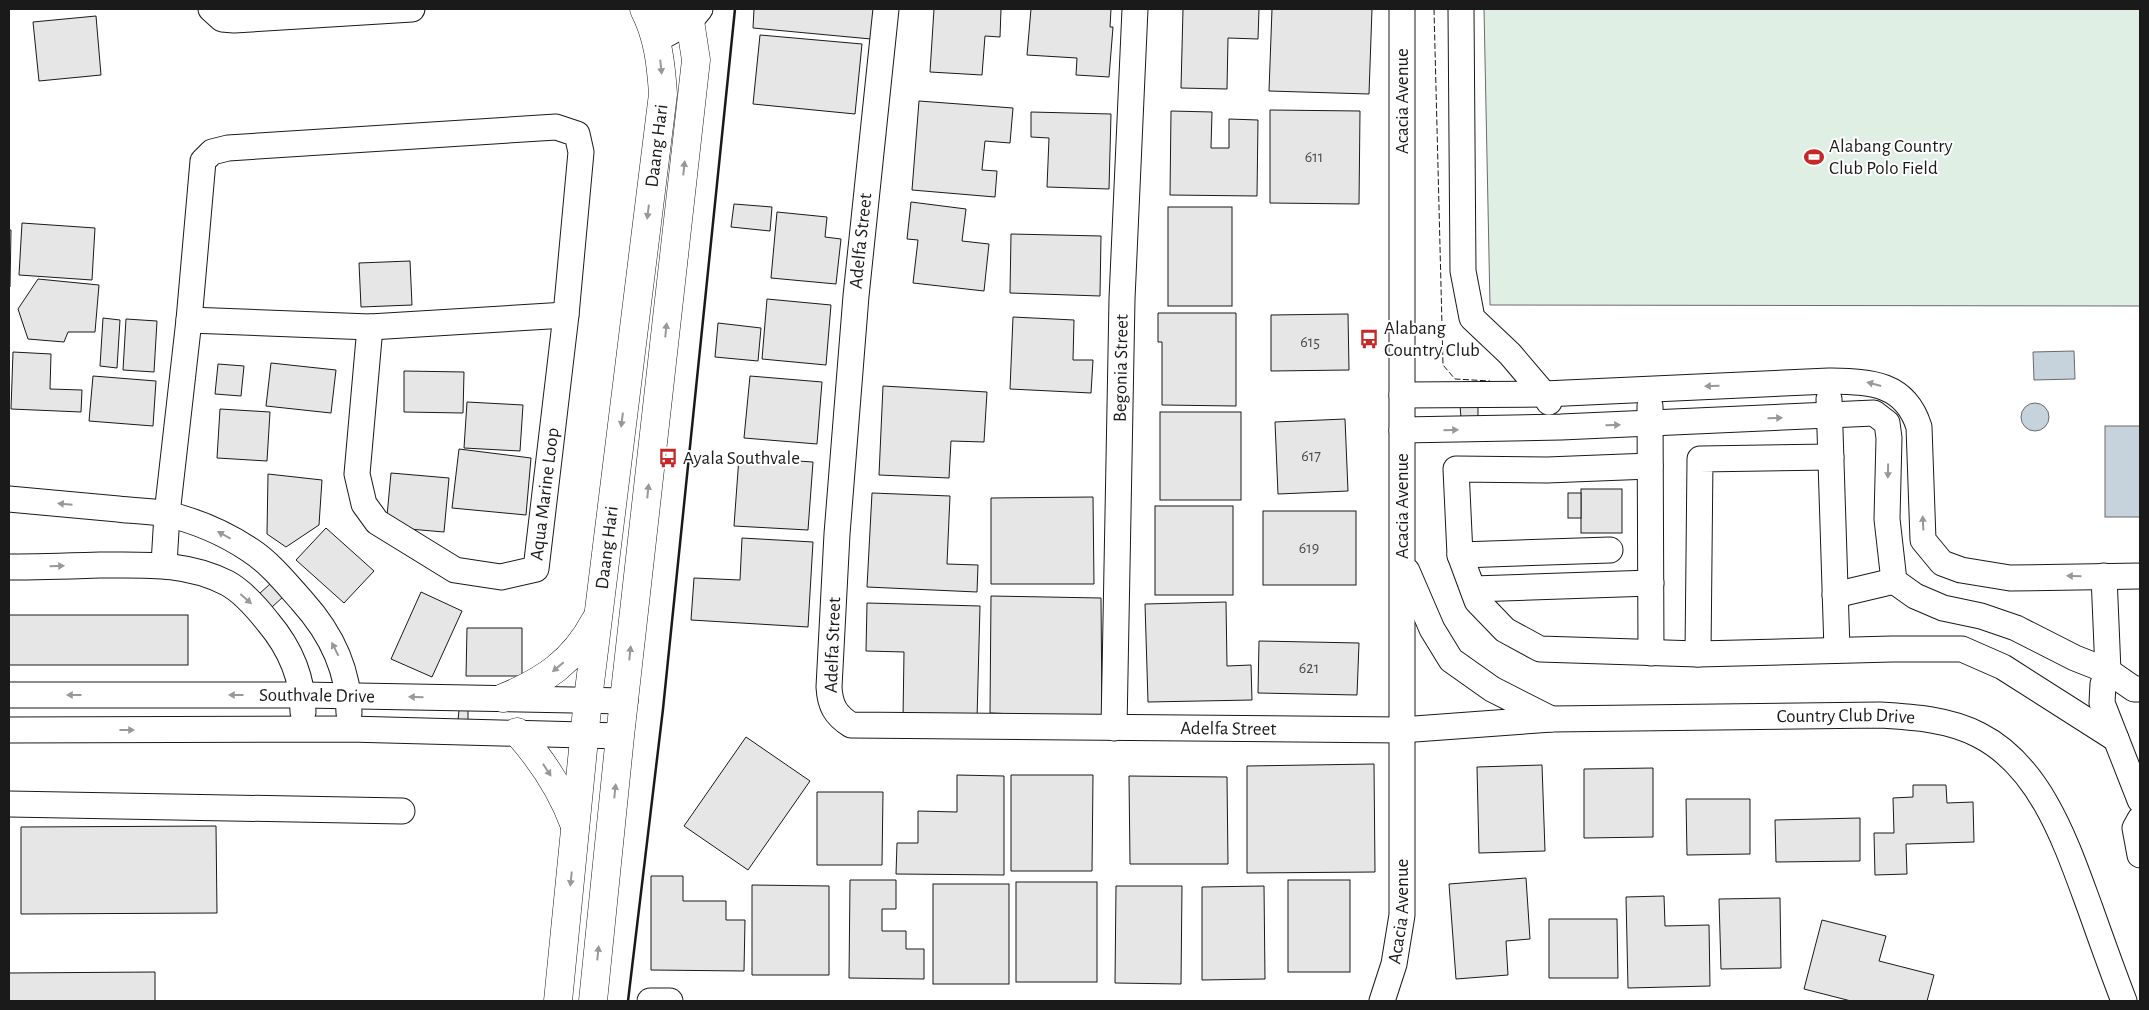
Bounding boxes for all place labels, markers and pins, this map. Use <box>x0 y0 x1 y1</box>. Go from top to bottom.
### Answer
place label: Alabang Country Club Polo Field <box>1829 137 1953 178</box>
sports icon: Alabang Country Club Polo Field <box>1803 146 1825 168</box>
place label: Alabang Country Club <box>1384 319 1480 360</box>
bus stop icon: Alabang Country Club <box>1358 328 1380 350</box>
bus stop icon: Ayala Southvale <box>657 447 679 469</box>
place label: Ayala Southvale <box>683 449 800 468</box>

